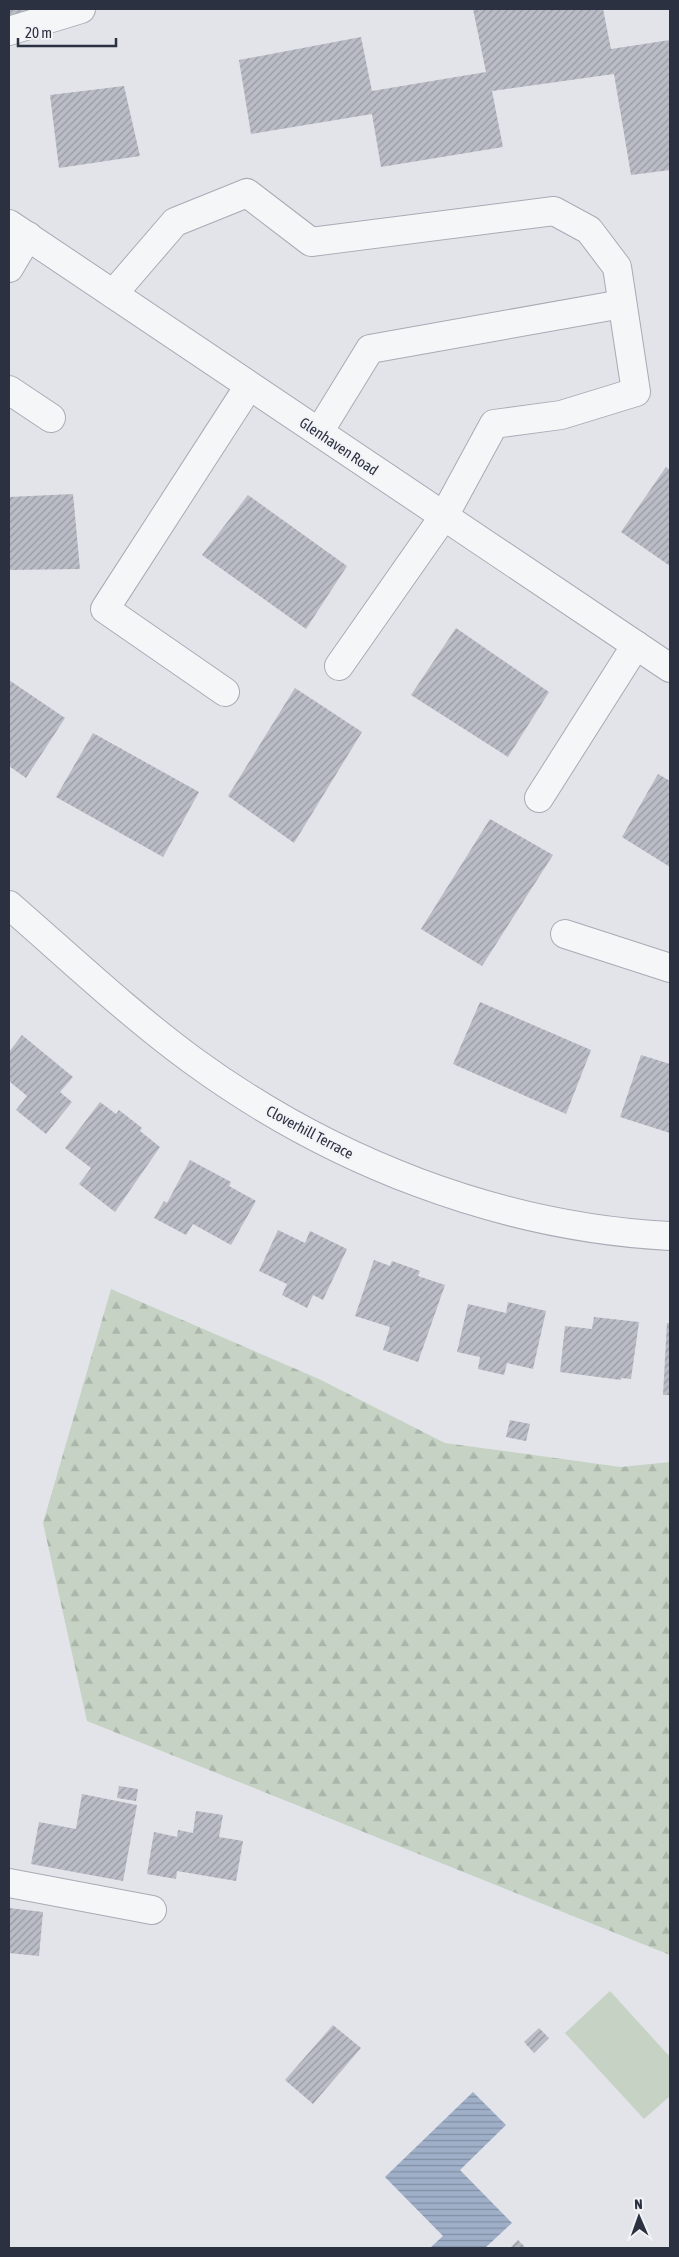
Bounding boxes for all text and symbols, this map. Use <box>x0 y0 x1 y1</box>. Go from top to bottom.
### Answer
scale bar <box>18 15 115 47</box>
text: 20 m <box>25 24 52 41</box>
street label: Glenhaven Road <box>297 414 381 478</box>
street label: Cloverhill Terrace <box>264 1102 356 1162</box>
north arrow <box>614 2192 664 2242</box>
text: N <box>634 2196 643 2212</box>

